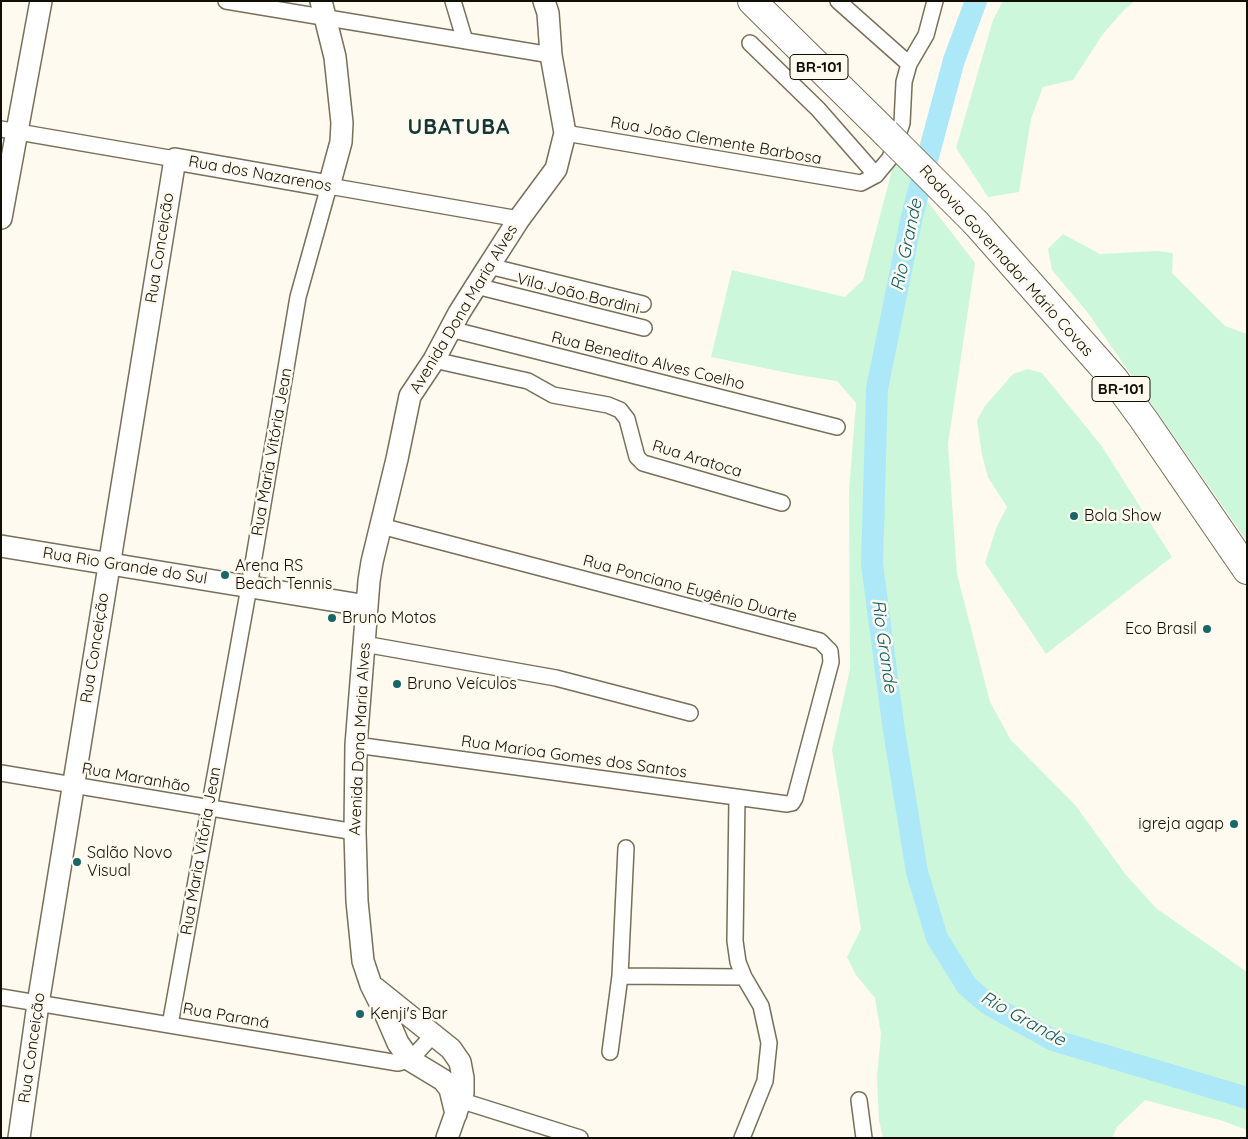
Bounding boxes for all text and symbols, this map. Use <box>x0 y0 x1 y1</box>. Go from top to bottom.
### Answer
road number: BR-101 <box>790 54 848 80</box>
street label: Rua João Clemente Barbosa <box>609 113 823 169</box>
district label: UBATUBA <box>407 115 511 141</box>
street label: Rua dos Nazarenos <box>187 152 333 196</box>
street label: Rodovia Governador Mário Covas <box>915 161 1097 361</box>
street label: Rua Conceição <box>142 191 178 305</box>
water label: Rio Grande <box>887 197 927 293</box>
street label: Avenida Dona Maria Alves <box>406 221 522 397</box>
street label: Vila João Bordini <box>515 269 641 319</box>
street label: Rua Benedito Alves Coelho <box>549 328 747 394</box>
street label: Rua Maria Vitória Jean <box>248 366 296 538</box>
road number: BR-101 <box>1092 376 1150 402</box>
street label: Rua Aratoca <box>650 436 744 482</box>
place label: Bola Show <box>1084 506 1162 526</box>
marker: Bola Show <box>1068 510 1080 522</box>
street label: Rua Rio Grande do Sul <box>41 543 209 589</box>
street label: Rua Ponciano Eugênio Duarte <box>581 551 799 627</box>
place label: Arena RS Beach Tennis <box>235 556 332 594</box>
marker: Arena RS Beach Tennis <box>219 569 231 581</box>
street label: Rua Conceição <box>77 591 113 705</box>
water label: Rio Grande <box>867 598 901 694</box>
place label: Bruno Motos <box>342 608 436 628</box>
marker: Bruno Motos <box>326 612 338 624</box>
place label: Eco Brasil <box>1125 619 1197 639</box>
marker: Eco Brasil <box>1201 623 1213 635</box>
street label: Avenida Dona Maria Alves <box>345 642 375 836</box>
place label: Bruno Veículos <box>407 674 517 694</box>
marker: Bruno Veículos <box>391 678 403 690</box>
street label: Rua Marioa Gomes dos Santos <box>460 732 688 782</box>
street label: Rua Maranhão <box>80 759 192 797</box>
street label: Rua Maria Vitória Jean <box>177 765 225 937</box>
place label: igreja agap <box>1138 814 1224 834</box>
marker: igreja agap <box>1228 818 1240 830</box>
place label: Salão Novo Visual <box>87 843 172 881</box>
marker: Salão Novo Visual <box>71 856 83 868</box>
water label: Rio Grande <box>977 987 1069 1051</box>
street label: Rua Conceição <box>15 991 49 1105</box>
street label: Rua Paraná <box>181 999 271 1033</box>
place label: Kenji's Bar <box>370 1004 448 1024</box>
marker: Kenji's Bar <box>354 1008 366 1020</box>

